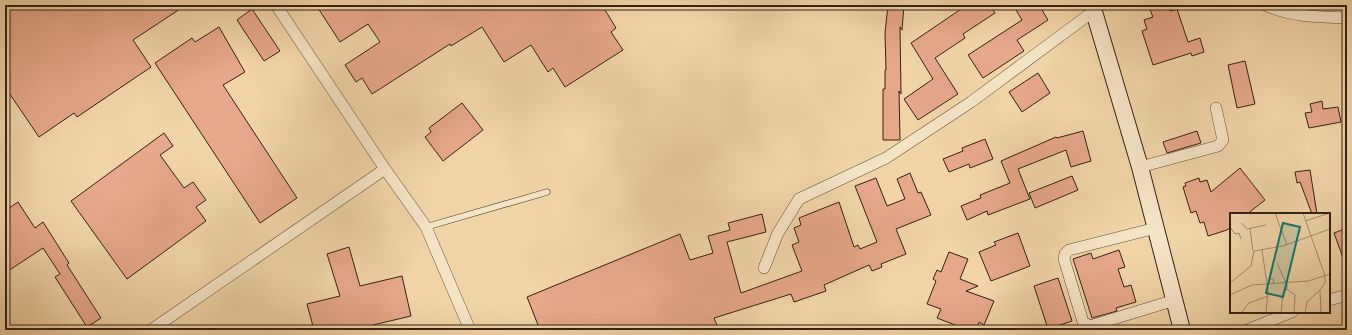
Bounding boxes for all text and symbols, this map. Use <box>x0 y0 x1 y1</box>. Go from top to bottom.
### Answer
inset map <box>1230 213 1330 313</box>

